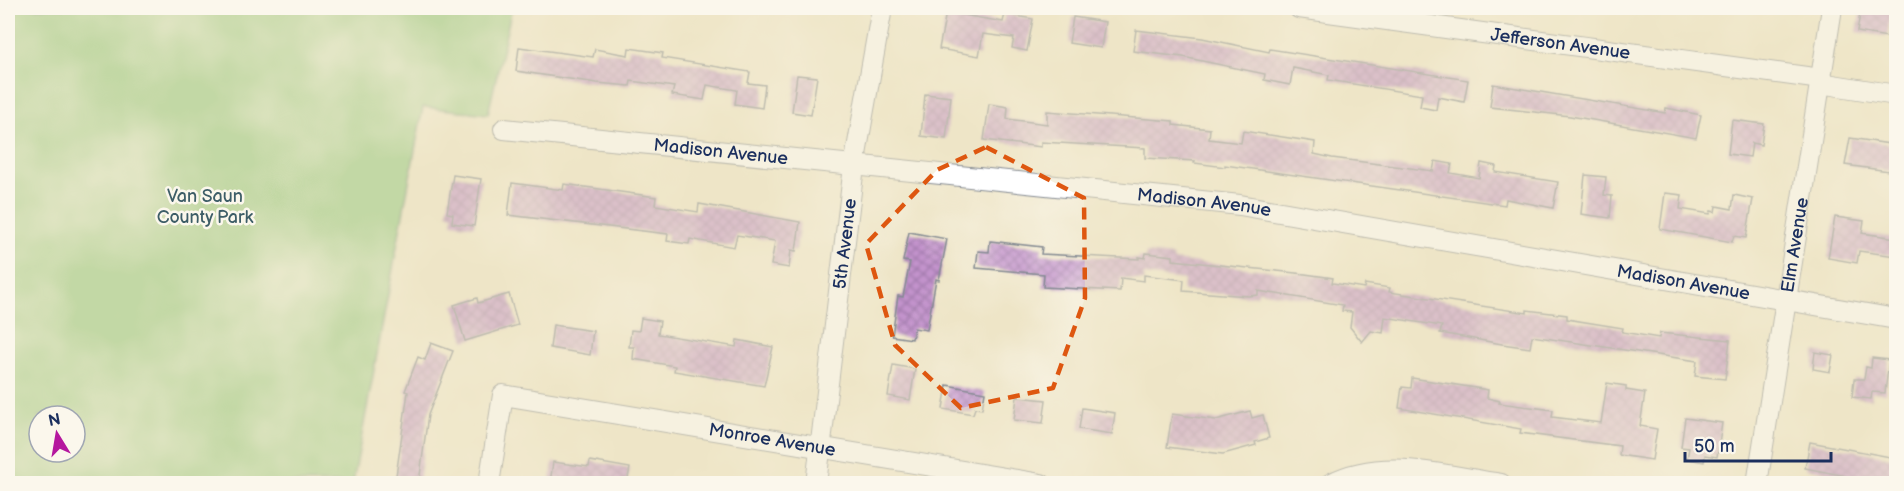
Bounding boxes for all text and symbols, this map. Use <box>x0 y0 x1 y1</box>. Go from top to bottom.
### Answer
street label: Jefferson Avenue <box>1489 24 1632 64</box>
street label: Madison Avenue <box>653 135 789 169</box>
street label: Madison Avenue <box>1136 184 1273 221</box>
park label: Van Saun County Park <box>157 186 253 228</box>
street label: Elm Avenue <box>1777 196 1813 294</box>
street label: 5th Avenue <box>829 197 861 290</box>
street label: Madison Avenue <box>1615 261 1752 305</box>
north arrow <box>27 404 87 464</box>
text: N <box>47 410 62 431</box>
street label: Monroe Avenue <box>707 419 837 461</box>
scale bar <box>1685 425 1830 463</box>
text: 50 m <box>1694 436 1735 457</box>

